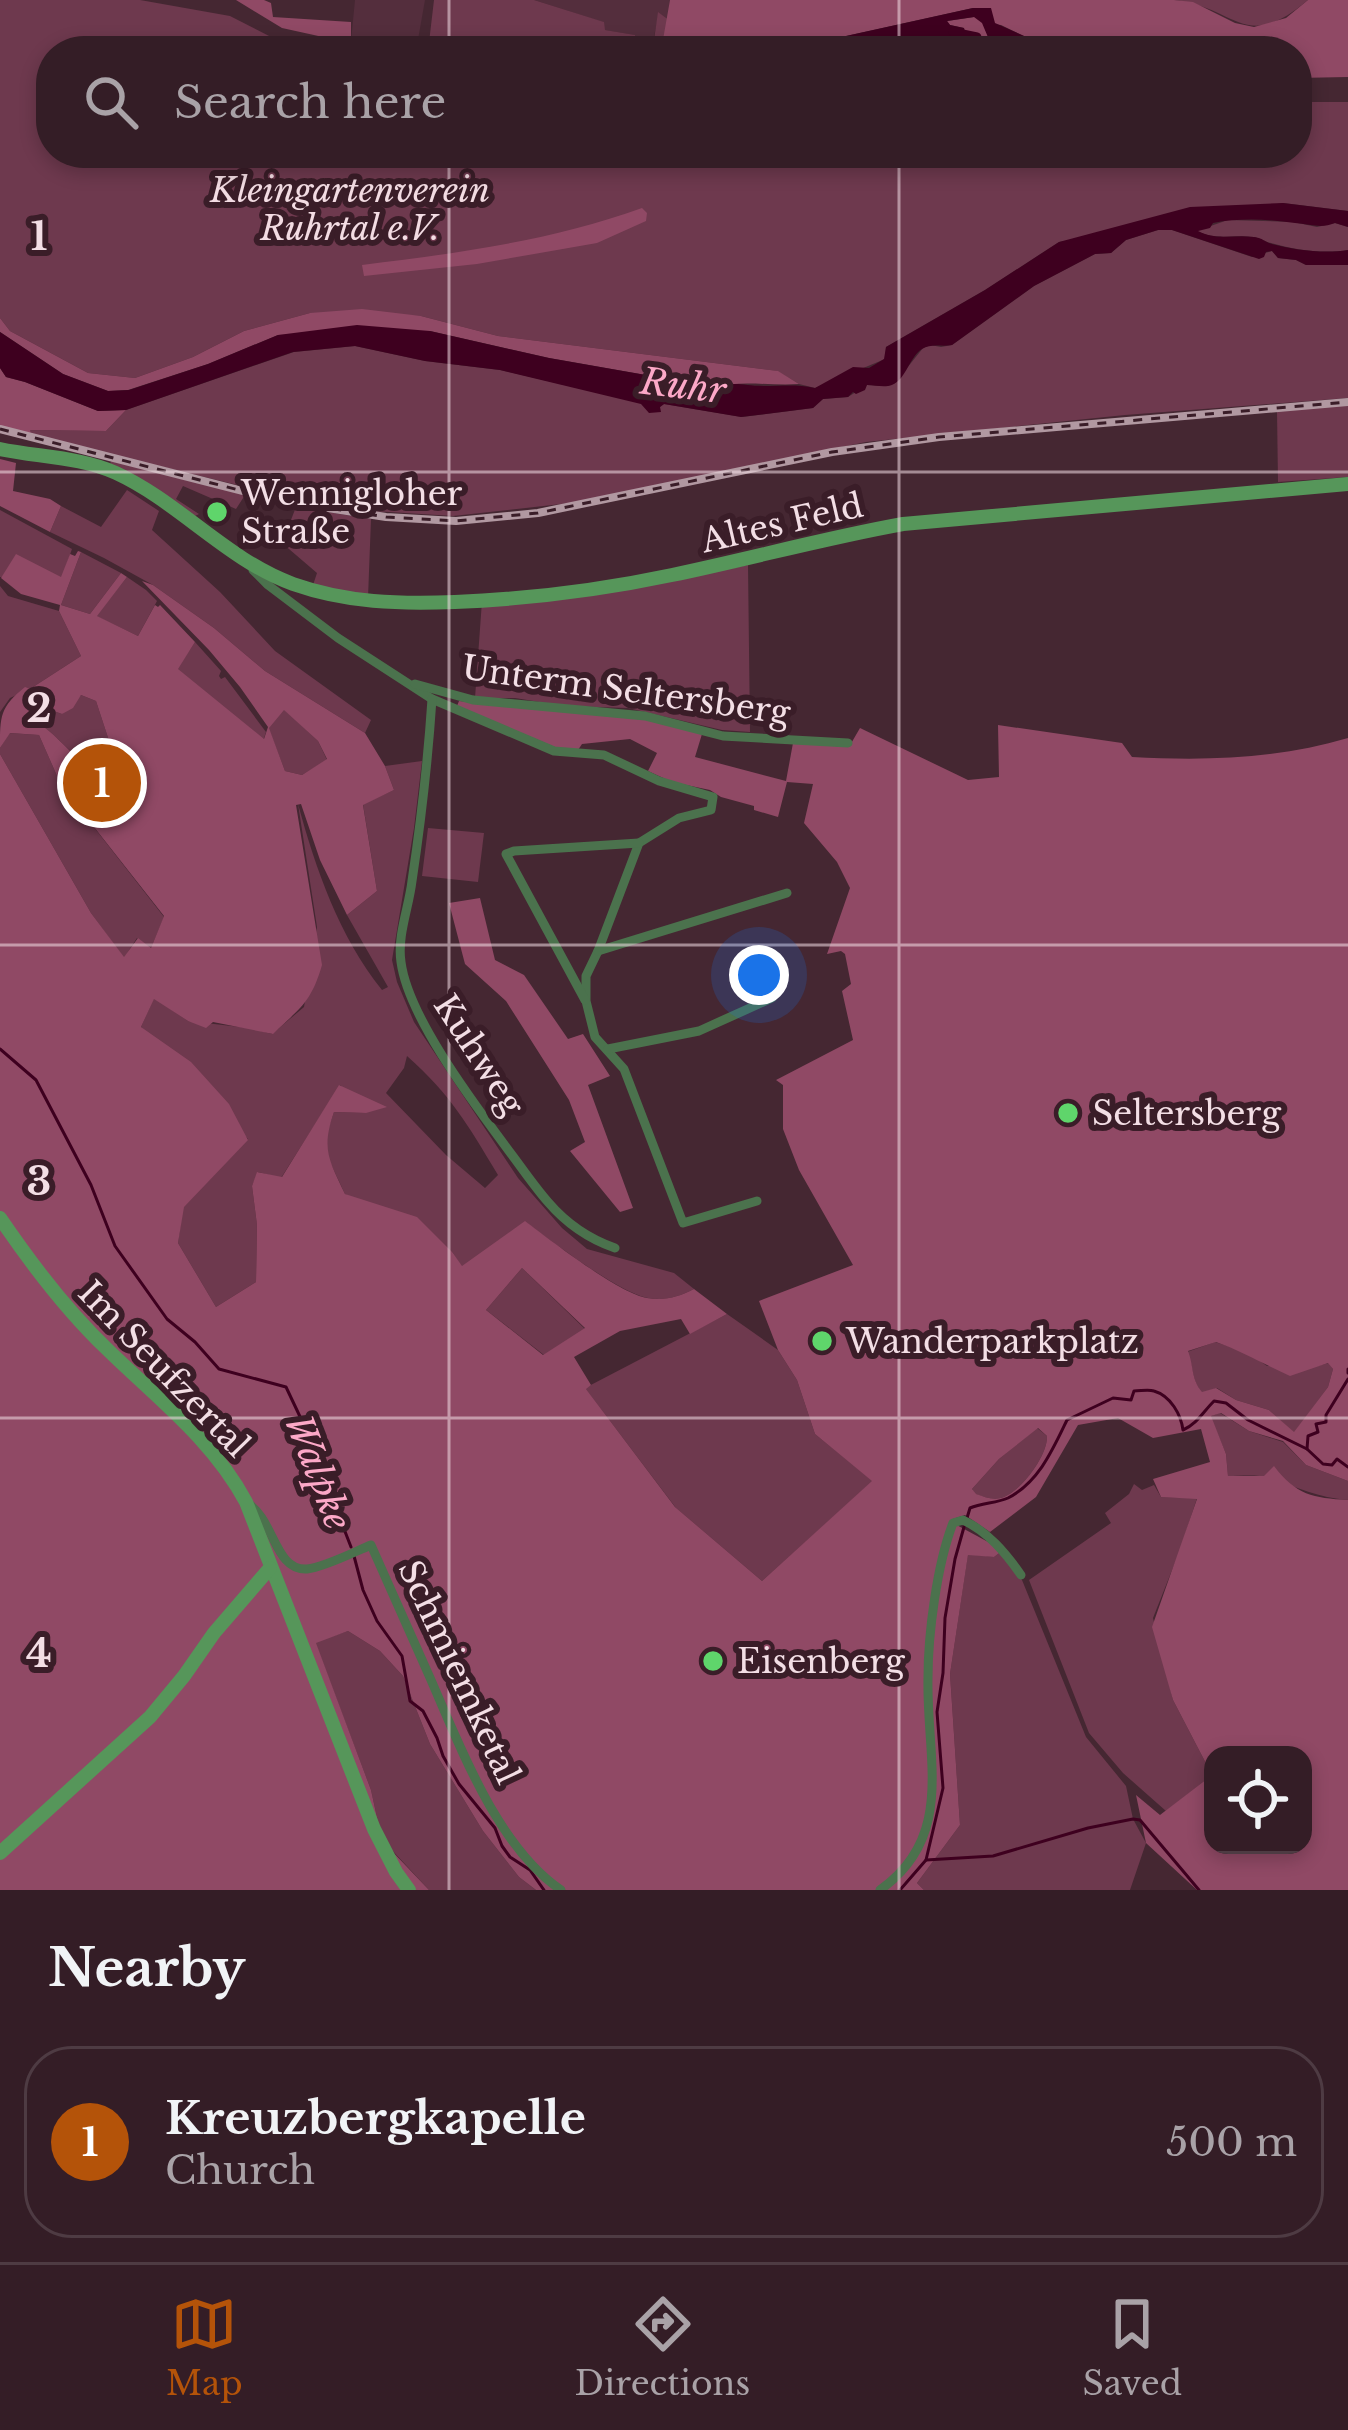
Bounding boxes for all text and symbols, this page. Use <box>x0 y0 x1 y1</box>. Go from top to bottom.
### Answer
search box <box>36 36 1312 168</box>
icon: search <box>78 69 144 135</box>
text: Search here <box>174 74 446 130</box>
park label: Kleingartenverein Ruhrtal e.V. <box>209 170 490 249</box>
text: 1 <box>30 212 48 261</box>
water label: Ruhr <box>637 358 730 414</box>
place label: Wennigloher Straße <box>240 473 463 552</box>
street label: Altes Feld <box>696 485 867 562</box>
marker: Wennigloher Straße <box>204 499 230 525</box>
street label: Unterm Seltersberg <box>459 647 794 734</box>
text: 2 <box>26 684 52 733</box>
pin: 1 <box>63 738 141 828</box>
your location <box>729 945 789 1005</box>
street label: Kuhweg <box>425 987 534 1124</box>
place label: Seltersberg <box>1092 1093 1282 1134</box>
marker: Seltersberg <box>1055 1100 1081 1126</box>
text: 3 <box>27 1157 51 1206</box>
street label: Im Seufzertal <box>70 1272 258 1466</box>
place label: Wanderparkplatz <box>845 1321 1139 1362</box>
marker: Wanderparkplatz <box>809 1328 835 1354</box>
water label: Walpke <box>275 1408 361 1536</box>
street label: Schmiemketal <box>389 1554 529 1790</box>
text: 4 <box>26 1629 52 1678</box>
place label: Eisenberg <box>737 1641 906 1682</box>
marker: Eisenberg <box>700 1648 726 1674</box>
map controls <box>1204 1746 1312 1854</box>
button: locate <box>1204 1746 1312 1854</box>
text: Nearby <box>48 1937 245 2000</box>
text: Kreuzbergkapelle <box>165 2090 586 2146</box>
text: 1 <box>81 2118 99 2167</box>
text: 500 m <box>1166 2118 1297 2167</box>
text: Church <box>165 2146 315 2195</box>
tab: Map <box>166 2291 243 2404</box>
tab: Directions <box>575 2291 750 2404</box>
tab: Saved <box>1082 2291 1182 2404</box>

